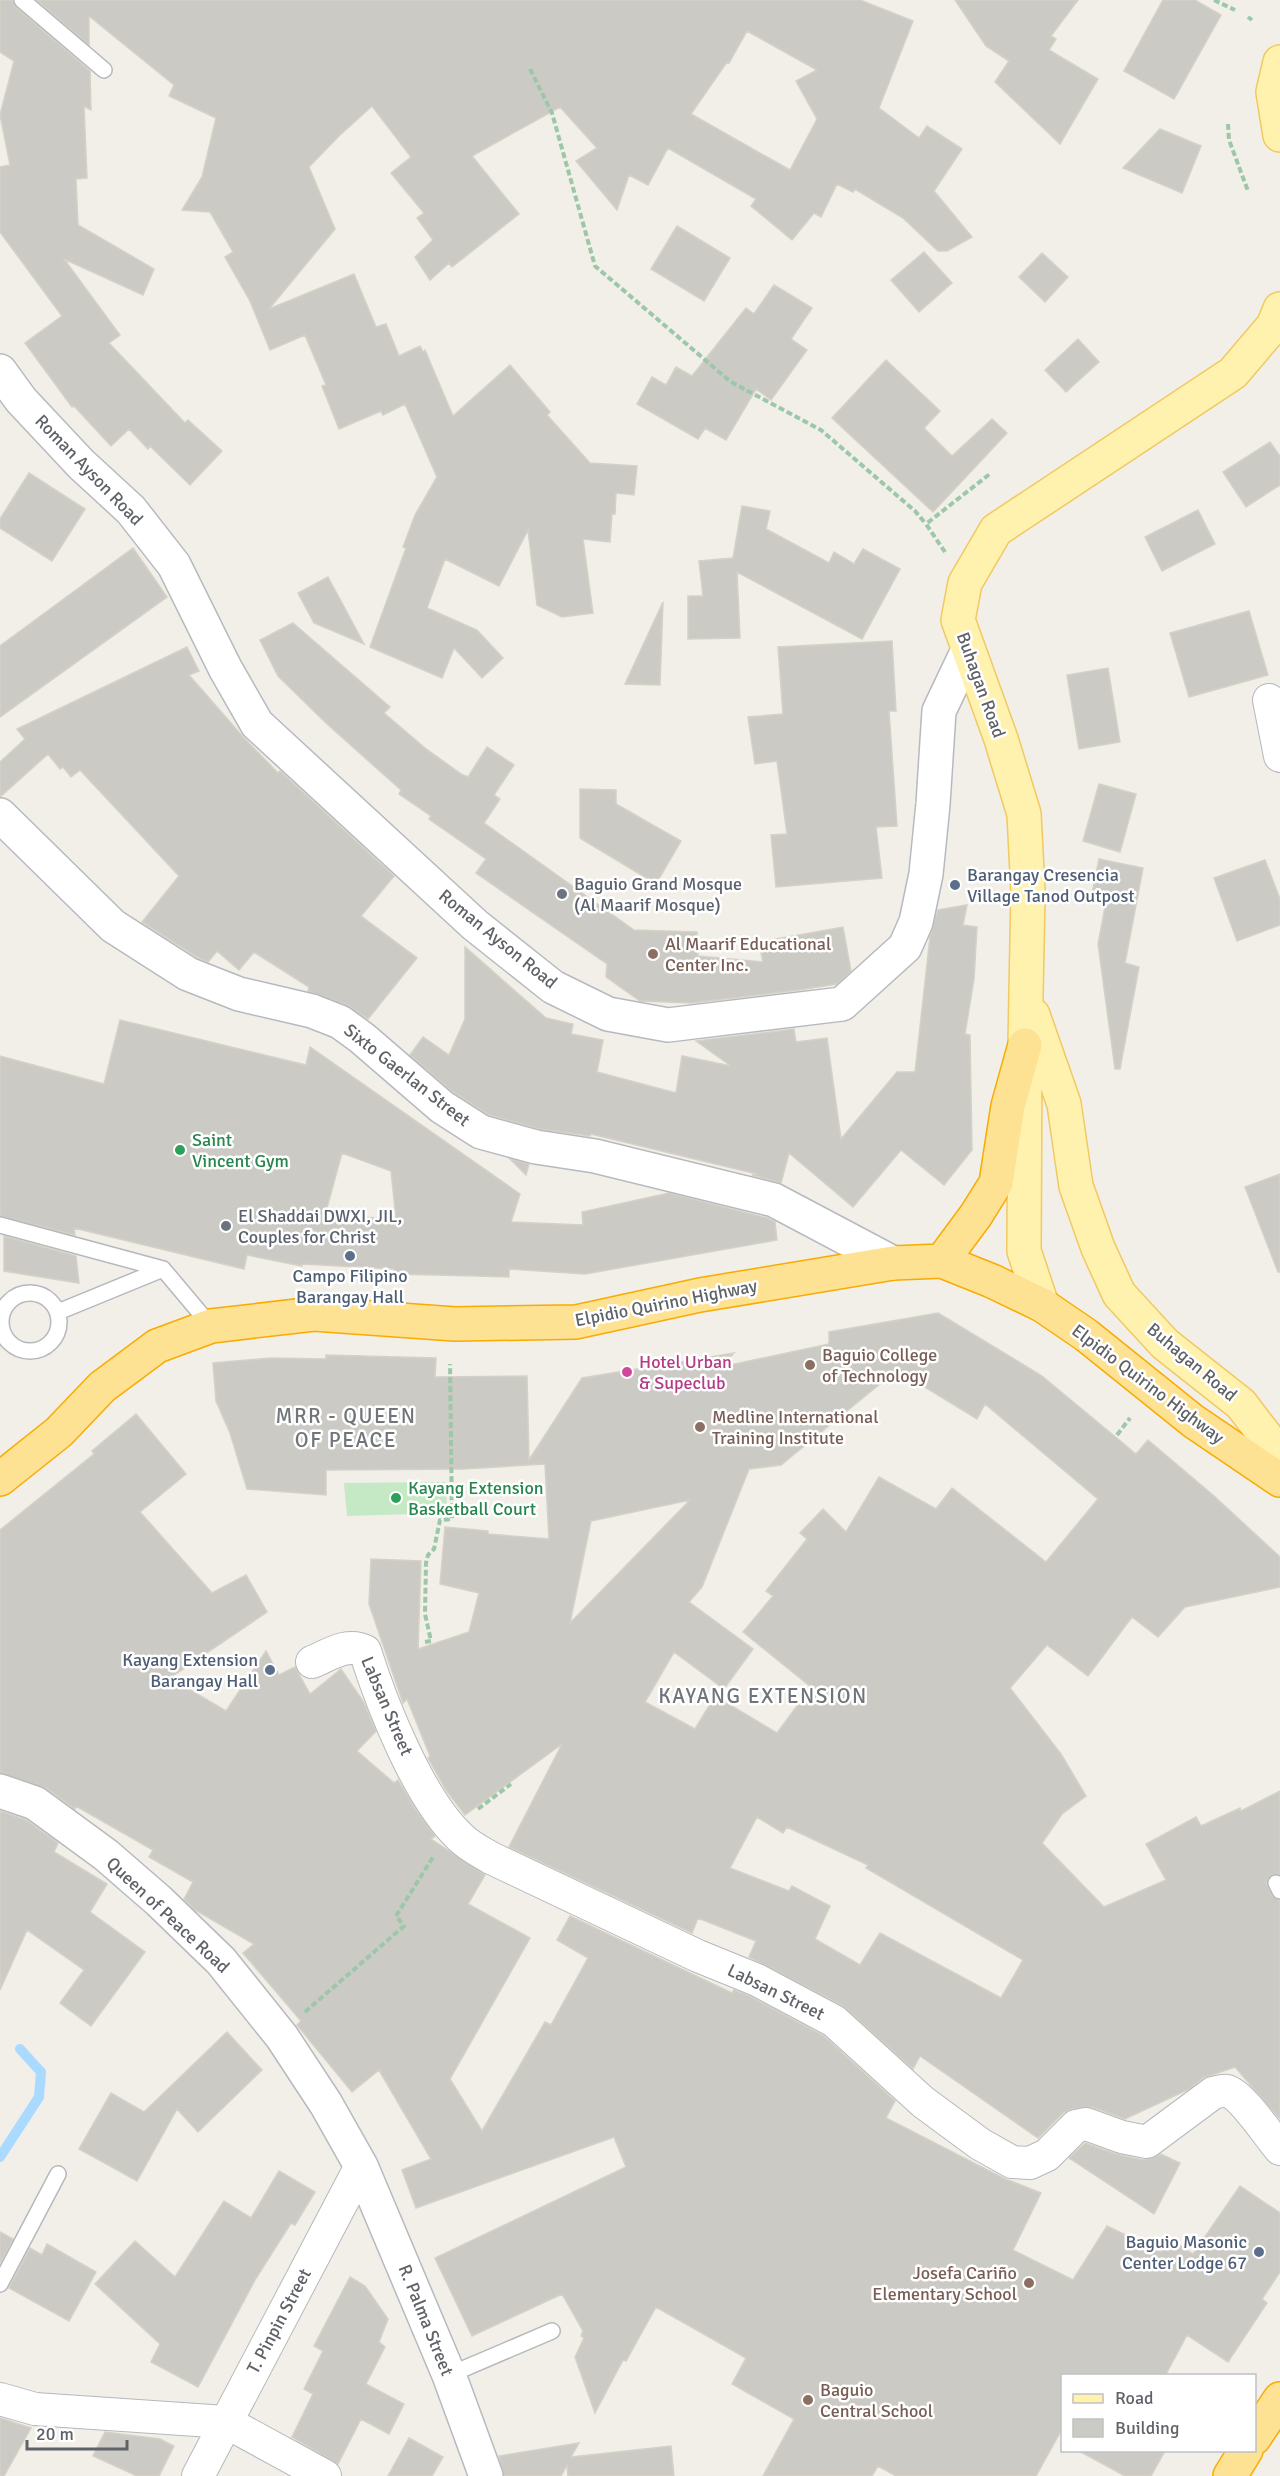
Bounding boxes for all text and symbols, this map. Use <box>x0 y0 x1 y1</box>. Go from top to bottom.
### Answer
street label: Roman Ayson Road <box>30 410 148 530</box>
street label: Buhagan Road <box>952 629 1010 741</box>
place label: Barangay Cresencia Village Tanod Outpost <box>967 864 1135 907</box>
place label: Baguio Grand Mosque (Al Maarif Mosque) <box>574 873 742 916</box>
marker: Barangay Cresencia Village Tanod Outpost <box>948 878 962 892</box>
street label: Roman Ayson Road <box>434 885 562 993</box>
marker: Baguio Grand Mosque (Al Maarif Mosque) <box>555 887 569 901</box>
place label: Al Maarif Educational Center Inc. <box>665 933 831 976</box>
marker: Al Maarif Educational Center Inc. <box>646 947 660 961</box>
street label: Sixto Gaerlan Street <box>340 1019 474 1131</box>
place label: Saint Vincent Gym <box>192 1129 289 1172</box>
marker: Saint Vincent Gym <box>173 1143 187 1157</box>
place label: El Shaddai DWXI, JIL, Couples for Christ <box>238 1205 402 1248</box>
marker: El Shaddai DWXI, JIL, Couples for Christ <box>219 1219 233 1233</box>
marker: Campo Filipino Barangay Hall <box>343 1249 357 1263</box>
place label: Campo Filipino Barangay Hall <box>292 1265 408 1308</box>
street label: Elpidio Quirino Highway <box>573 1274 760 1331</box>
street label: Buhagan Road <box>1143 1318 1241 1406</box>
street label: Elpidio Quirino Highway <box>1067 1320 1229 1449</box>
place label: Baguio College of Technology <box>822 1344 937 1387</box>
place label: Hotel Urban & Supeclub <box>639 1351 732 1394</box>
marker: Baguio College of Technology <box>803 1358 817 1372</box>
marker: Hotel Urban & Supeclub <box>620 1365 634 1379</box>
district label: MRR - QUEEN OF PEACE <box>275 1403 417 1453</box>
place label: Medline International Training Institute <box>712 1406 878 1449</box>
marker: Medline International Training Institute <box>693 1420 707 1434</box>
place label: Kayang Extension Basketball Court <box>408 1477 544 1520</box>
marker: Kayang Extension Basketball Court <box>389 1491 403 1505</box>
place label: Kayang Extension Barangay Hall <box>122 1649 258 1692</box>
street label: Labsan Street <box>356 1653 418 1759</box>
marker: Kayang Extension Barangay Hall <box>263 1663 277 1677</box>
district label: KAYANG EXTENSION <box>658 1683 868 1709</box>
street label: Queen of Peace Road <box>102 1852 234 1978</box>
street label: Labsan Street <box>724 1959 828 2025</box>
place label: Baguio Masonic Center Lodge 67 <box>1122 2231 1247 2274</box>
marker: Baguio Masonic Center Lodge 67 <box>1252 2245 1266 2259</box>
street label: R. Palma Street <box>394 2261 458 2379</box>
place label: Josefa Cariño Elementary School <box>872 2262 1017 2305</box>
street label: T. Pinpin Street <box>242 2265 316 2377</box>
marker: Josefa Cariño Elementary School <box>1022 2276 1036 2290</box>
legend <box>1061 2374 1256 2452</box>
place label: Baguio Central School <box>820 2379 933 2422</box>
text: Road <box>1115 2387 1154 2409</box>
marker: Baguio Central School <box>801 2393 815 2407</box>
scale bar <box>27 2413 128 2451</box>
text: Building <box>1115 2417 1179 2439</box>
text: 20 m <box>36 2423 74 2445</box>

